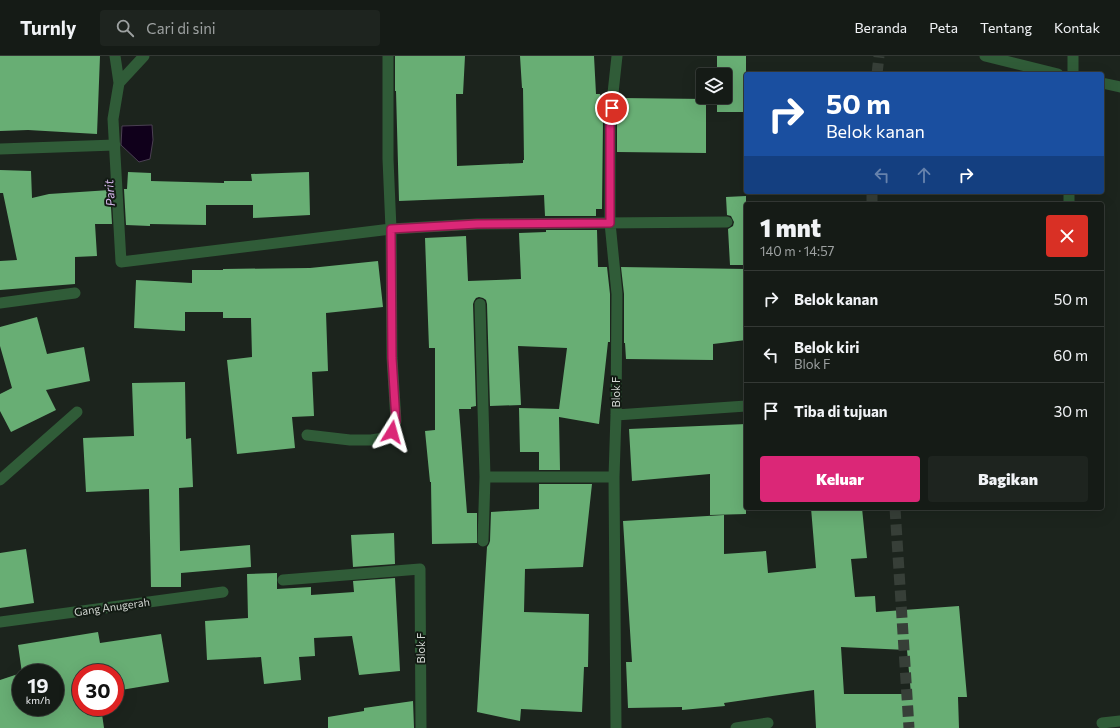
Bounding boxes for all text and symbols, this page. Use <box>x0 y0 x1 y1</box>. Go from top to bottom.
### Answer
search box <box>100 10 380 46</box>
text: Turnly <box>20 16 76 39</box>
icon: search <box>114 17 136 39</box>
text: Cari di sini <box>146 19 216 37</box>
text: Beranda <box>855 19 907 36</box>
text: Peta <box>929 19 958 36</box>
text: Tentang <box>980 19 1032 36</box>
text: Kontak <box>1054 19 1100 36</box>
map controls <box>696 68 732 104</box>
button: layers <box>696 68 732 104</box>
text: 50 m <box>826 86 891 120</box>
icon: right <box>760 88 812 140</box>
pin <box>595 91 629 125</box>
icon: arrive <box>601 97 623 119</box>
text: Belok kanan <box>826 120 925 142</box>
icon: left <box>871 164 893 186</box>
icon: ahead <box>913 164 935 186</box>
icon: right <box>955 164 977 186</box>
water label: Parit <box>101 178 117 207</box>
text: 1 mnt <box>760 213 821 242</box>
button: close <box>1046 215 1088 257</box>
text: 140 m · 14:57 <box>760 243 834 259</box>
icon: right <box>760 288 782 310</box>
text: Belok kanan <box>794 290 878 308</box>
text: 50 m <box>1054 290 1088 308</box>
text: Belok kiri <box>794 338 860 356</box>
icon: left <box>760 344 782 366</box>
text: 60 m <box>1053 346 1088 364</box>
text: Blok F <box>794 356 830 372</box>
street label: Blok F <box>609 377 622 407</box>
icon: arrive <box>760 400 782 422</box>
text: Tiba di tujuan <box>794 402 888 420</box>
text: 30 m <box>1054 402 1088 420</box>
position arrow <box>371 411 413 453</box>
button: Keluar <box>760 456 920 502</box>
button: Bagikan <box>928 456 1088 502</box>
street label: Gang Anugerah <box>73 595 151 618</box>
street label: Blok F <box>414 633 427 663</box>
speed limit sign: 30 <box>72 664 124 716</box>
text: 19 <box>27 673 49 697</box>
text: km/h <box>26 694 50 706</box>

